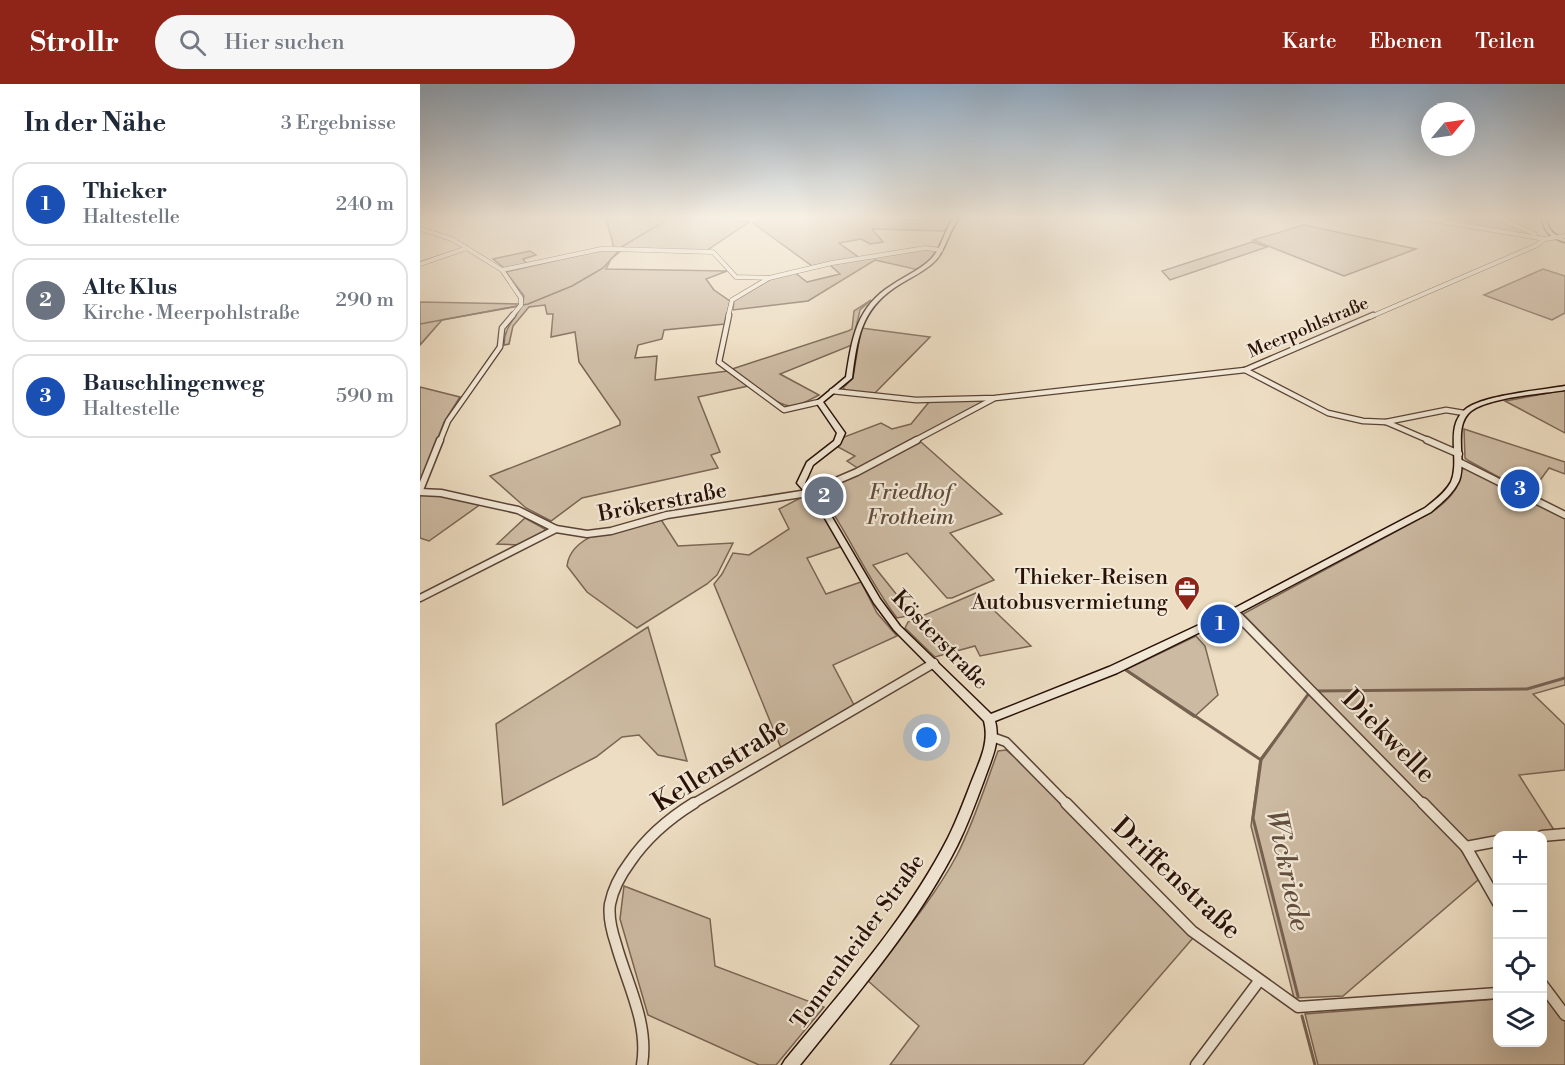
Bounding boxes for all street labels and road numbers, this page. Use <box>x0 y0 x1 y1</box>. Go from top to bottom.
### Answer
street label: Meerpohlstraße <box>1244 292 1372 363</box>
street label: Brökerstraße <box>595 477 729 528</box>
street label: Kösterstraße <box>886 585 994 695</box>
street label: Diekwelle <box>1334 683 1442 791</box>
street label: Kellenstraße <box>646 709 795 820</box>
street label: Driffenstraße <box>1105 810 1248 947</box>
street label: Tonnenheider Straße <box>786 849 931 1035</box>

